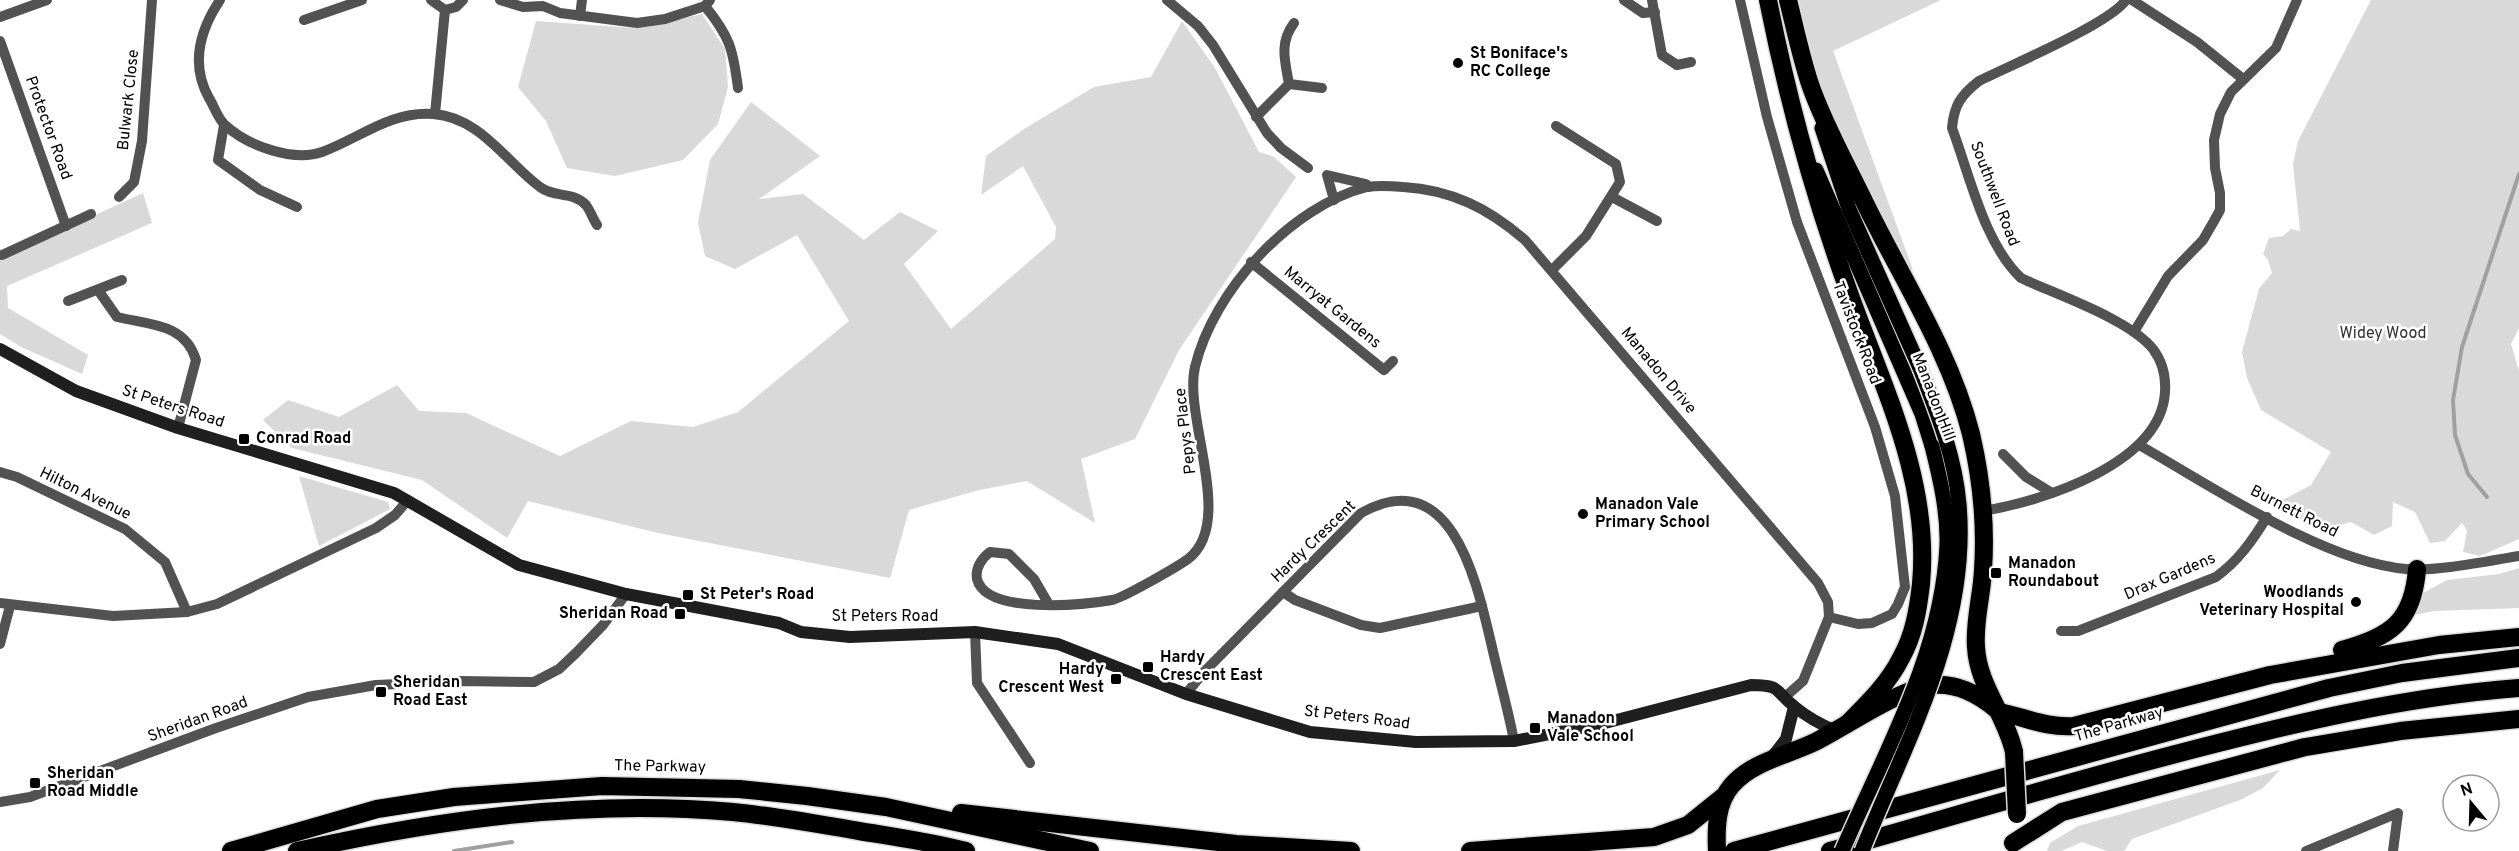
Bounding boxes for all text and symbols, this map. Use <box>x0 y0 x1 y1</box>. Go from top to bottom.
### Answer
place label: St Boniface's RC College <box>1470 44 1568 82</box>
street label: Bulwark Close <box>114 49 144 151</box>
marker: St Boniface's RC College <box>1451 56 1465 70</box>
street label: Protector Road <box>20 73 76 183</box>
street label: Southwell Road <box>1965 139 2023 249</box>
street label: Marryat Gardens <box>1279 263 1385 353</box>
street label: Tavistock Road <box>1827 279 1885 387</box>
street label: Manadon Drive <box>1616 323 1700 419</box>
park label: Widey Wood <box>2339 324 2427 344</box>
street label: Manadon Hill <box>1907 350 1959 444</box>
street label: St Peters Road <box>119 381 227 433</box>
street label: Pepys Place <box>1171 387 1201 475</box>
place label: Conrad Road <box>256 429 351 449</box>
marker: Conrad Road <box>237 432 251 446</box>
street label: Hilton Avenue <box>36 463 134 525</box>
street label: Burnett Road <box>2247 481 2341 543</box>
place label: Manadon Vale Primary School <box>1595 495 1710 533</box>
street label: Hardy Crescent <box>1267 497 1361 587</box>
marker: Manadon Vale Primary School <box>1576 507 1590 521</box>
street label: Drax Gardens <box>2121 549 2219 605</box>
place label: Manadon Roundabout <box>2008 554 2099 592</box>
marker: Manadon Roundabout <box>1989 566 2003 580</box>
place label: Woodlands Veterinary Hospital <box>2199 583 2344 621</box>
place label: St Peter's Road <box>700 585 814 605</box>
marker: St Peter's Road <box>681 588 695 602</box>
marker: Woodlands Veterinary Hospital <box>2349 595 2363 609</box>
place label: Sheridan Road <box>559 604 668 624</box>
marker: Sheridan Road <box>673 607 687 621</box>
street label: St Peters Road <box>832 607 938 627</box>
place label: Hardy Crescent East <box>1160 648 1263 686</box>
place label: Hardy Crescent West <box>998 660 1104 698</box>
marker: Hardy Crescent East <box>1141 660 1155 674</box>
marker: Hardy Crescent West <box>1109 672 1123 686</box>
place label: Sheridan Road East <box>393 673 468 711</box>
marker: Sheridan Road East <box>374 685 388 699</box>
street label: Sheridan Road <box>145 693 251 747</box>
street label: St Peters Road <box>1303 702 1411 734</box>
street label: The Parkway <box>2072 703 2166 747</box>
place label: Manadon Vale School <box>1547 709 1634 747</box>
marker: Manadon Vale School <box>1528 721 1542 735</box>
street label: The Parkway <box>614 756 706 778</box>
place label: Sheridan Road Middle <box>47 764 138 802</box>
north arrow <box>2441 773 2501 833</box>
marker: Sheridan Road Middle <box>28 776 42 790</box>
text: N <box>2458 779 2475 802</box>

